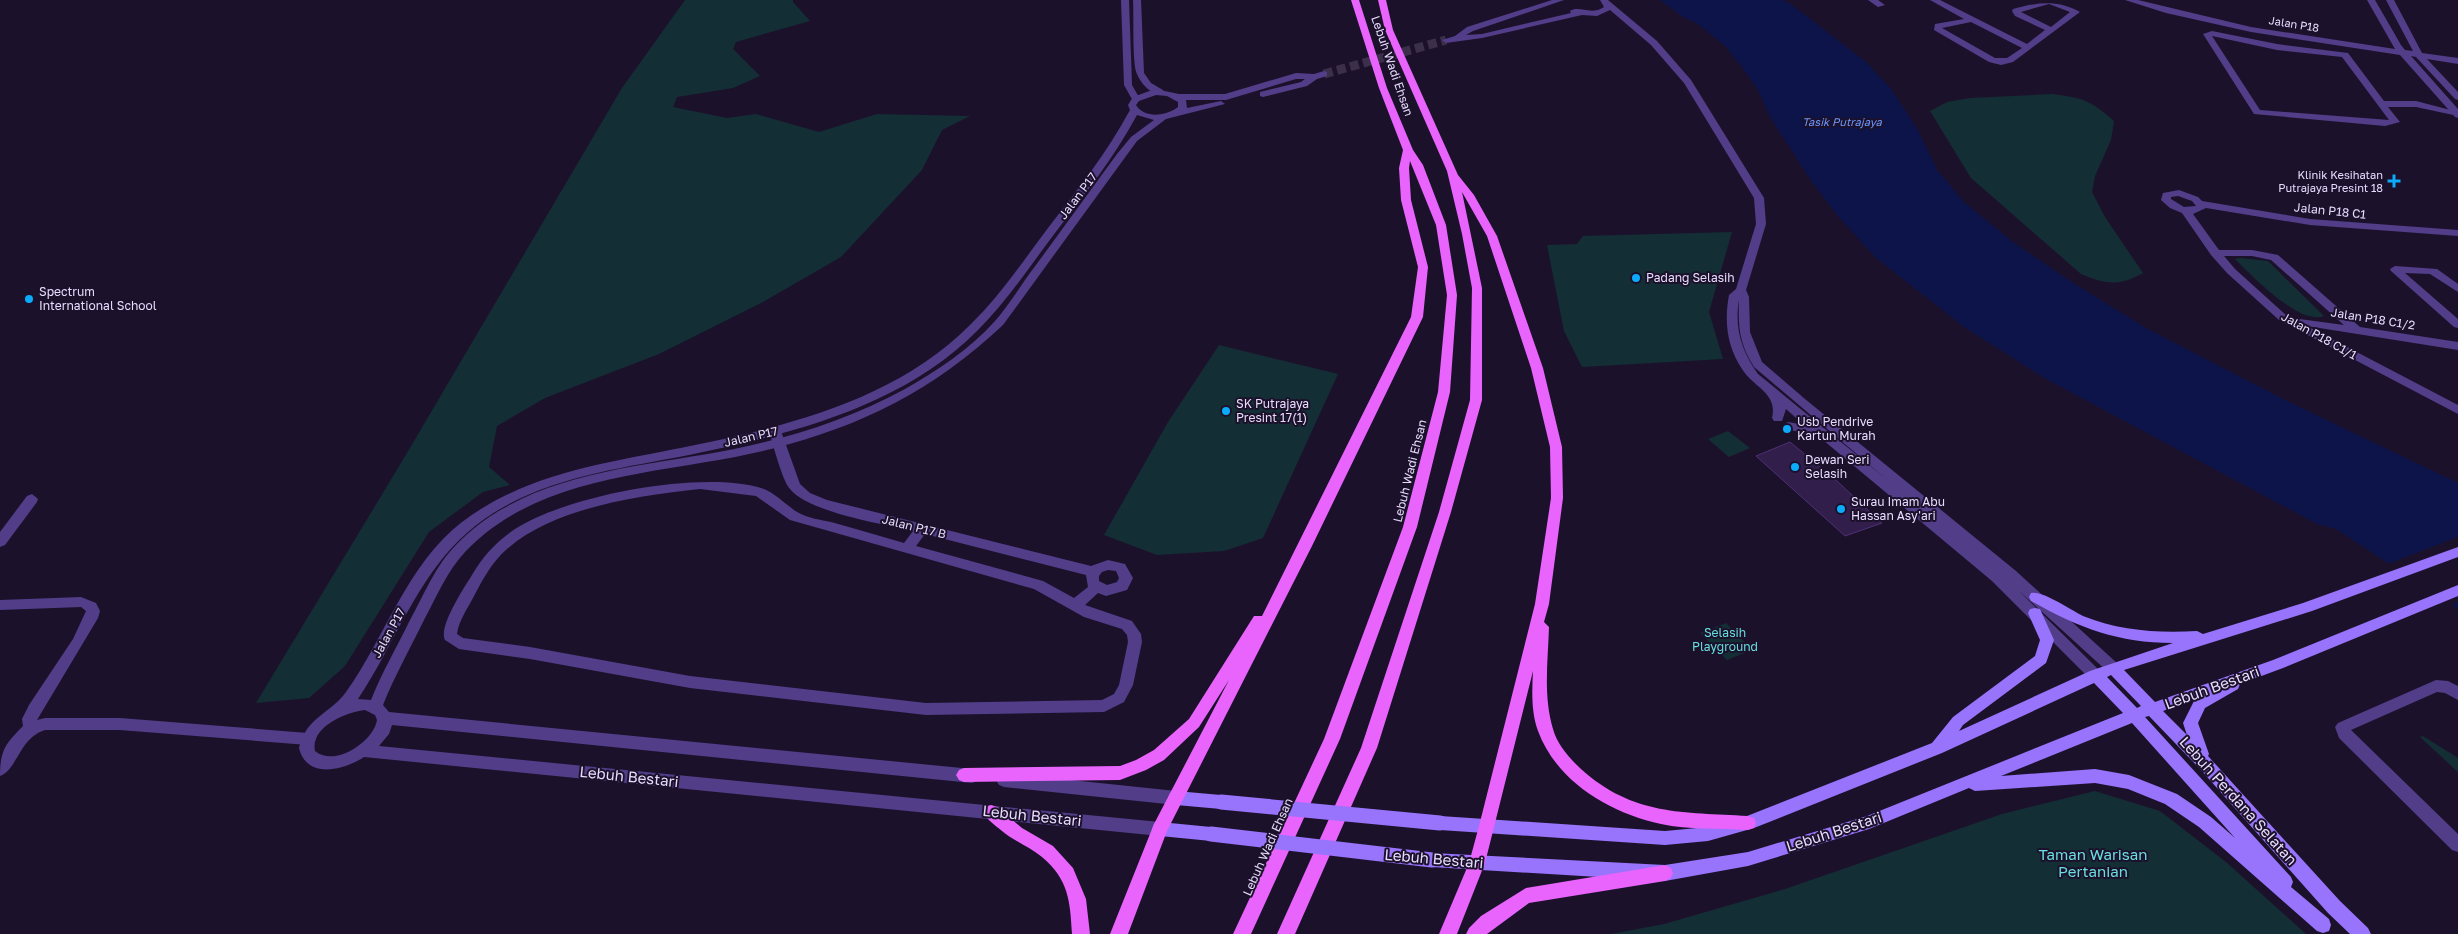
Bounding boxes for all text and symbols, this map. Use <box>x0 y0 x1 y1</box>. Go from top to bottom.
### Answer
street label: Jalan P18 <box>2268 13 2320 34</box>
street label: Lebuh Wadi Ehsan <box>1368 14 1417 118</box>
water label: Tasik Putrajaya <box>1802 115 1882 129</box>
place label: Klinik Kesihatan Putrajaya Presint 18 <box>2278 168 2383 194</box>
street label: Jalan P17 <box>1055 169 1100 222</box>
marker: Klinik Kesihatan Putrajaya Presint 18 <box>2387 174 2401 188</box>
street label: Jalan P18 C1 <box>2293 199 2367 222</box>
place label: Padang Selasih <box>1646 270 1735 285</box>
marker: Padang Selasih <box>1630 272 1642 284</box>
place label: Spectrum International School <box>39 284 157 313</box>
marker: Spectrum International School <box>23 293 35 305</box>
street label: Jalan P18 C1/2 <box>2330 304 2416 333</box>
street label: Jalan P18 C1/1 <box>2279 309 2360 363</box>
place label: SK Putrajaya Presint 17(1) <box>1236 396 1309 425</box>
marker: SK Putrajaya Presint 17(1) <box>1220 405 1232 417</box>
place label: Usb Pendrive Kartun Murah <box>1797 414 1876 443</box>
street label: Lebuh Wadi Ehsan <box>1389 418 1430 524</box>
street label: Jalan P17 <box>723 423 779 450</box>
marker: Usb Pendrive Kartun Murah <box>1781 423 1793 435</box>
place label: Dewan Seri Selasih <box>1805 452 1869 481</box>
marker: Dewan Seri Selasih <box>1789 461 1801 473</box>
place label: Surau Imam Abu Hassan Asy'ari <box>1851 494 1945 523</box>
marker: Surau Imam Abu Hassan Asy'ari <box>1835 503 1847 515</box>
street label: Jalan P17 B <box>881 511 948 542</box>
street label: Jalan P17 <box>369 605 408 660</box>
park label: Selasih Playground <box>1692 625 1758 654</box>
street label: Lebuh Bestari <box>2162 662 2261 713</box>
street label: Lebuh Perdana Selatan <box>2176 732 2301 868</box>
street label: Lebuh Bestari <box>579 762 679 790</box>
street label: Lebuh Wadi Ehsan <box>1239 796 1296 898</box>
street label: Lebuh Bestari <box>982 801 1082 829</box>
street label: Lebuh Bestari <box>1784 807 1884 855</box>
street label: Lebuh Bestari <box>1384 845 1484 871</box>
park label: Taman Warisan Pertanian <box>2039 845 2147 880</box>

